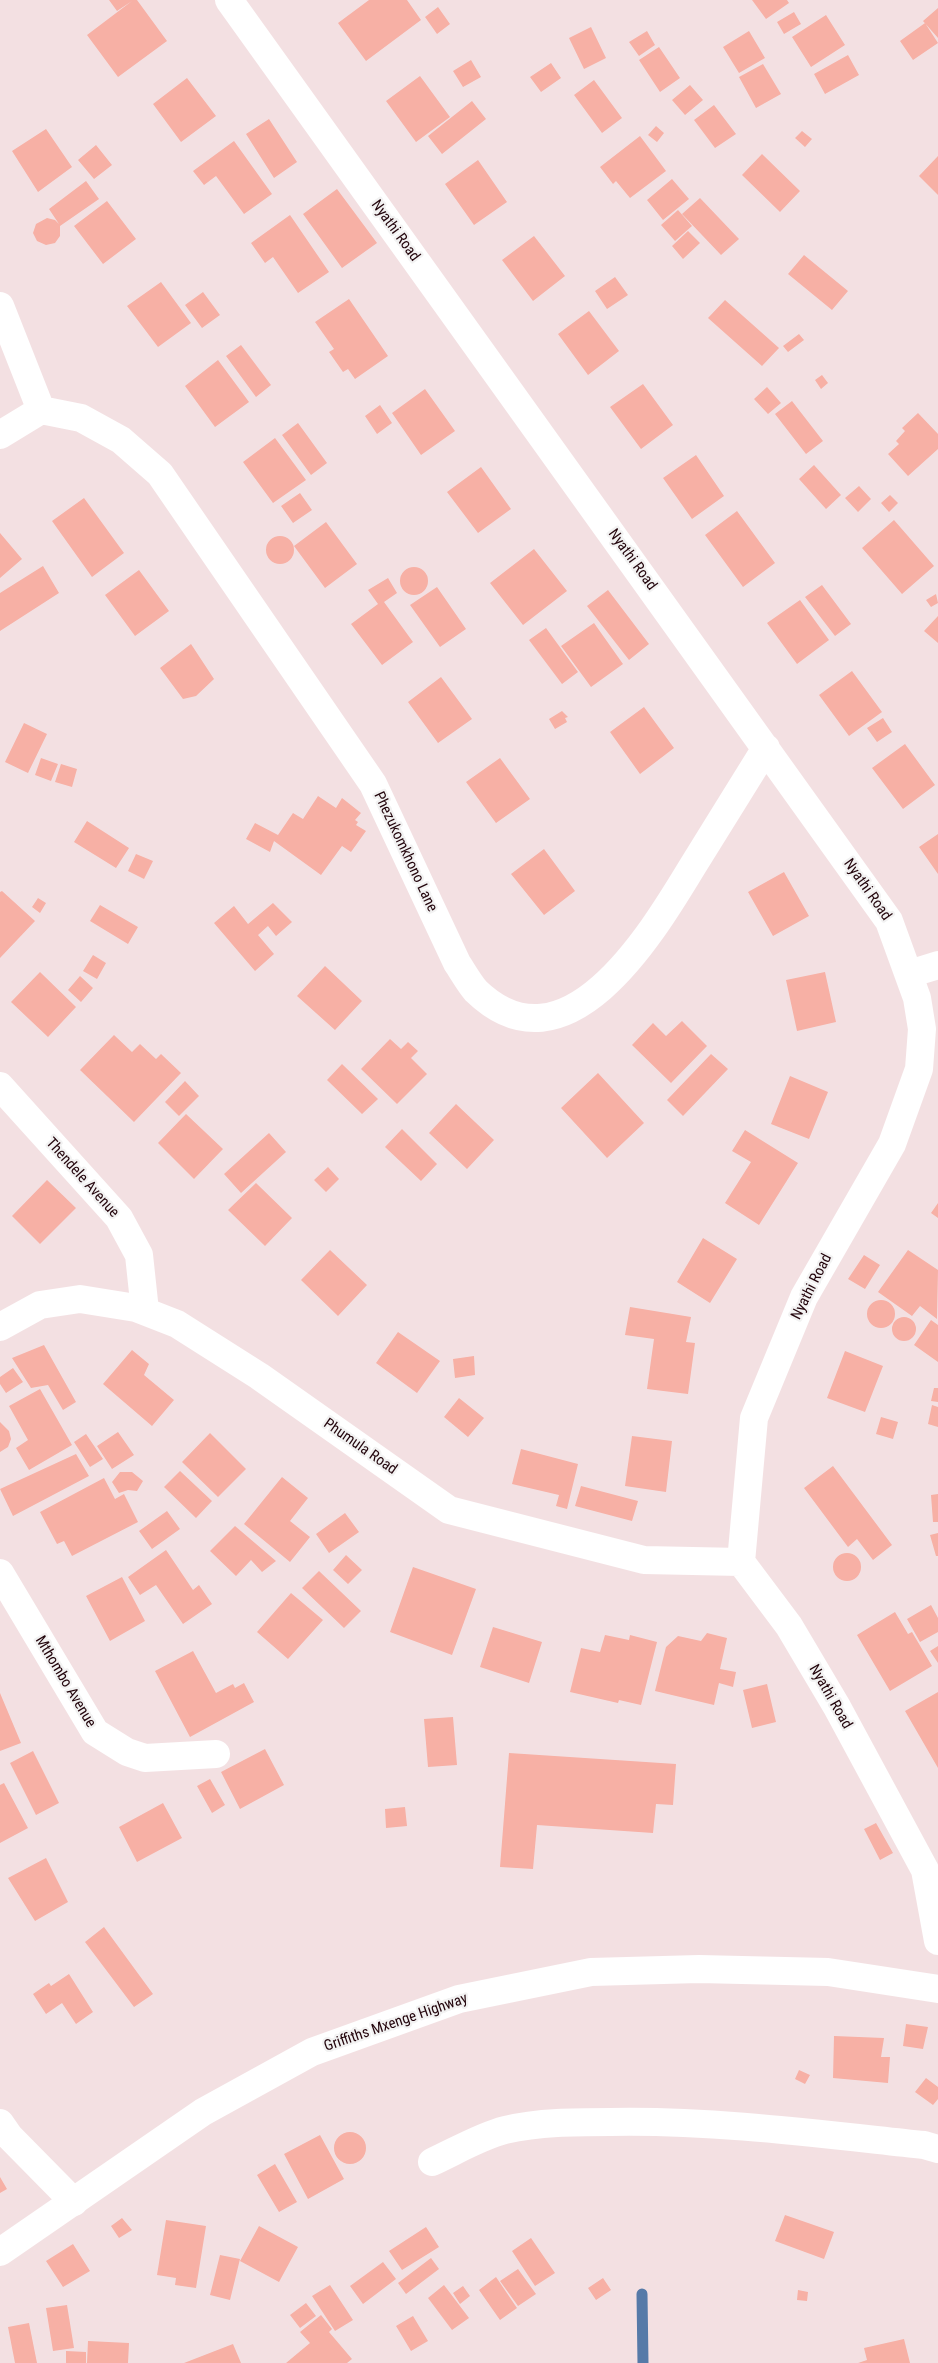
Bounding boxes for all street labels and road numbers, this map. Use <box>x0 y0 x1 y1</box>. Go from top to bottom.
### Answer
street label: Nyathi Road <box>367 197 423 265</box>
street label: Nyathi Road <box>604 526 660 594</box>
street label: Phezukomkhono Lane <box>369 789 441 915</box>
street label: Nyathi Road <box>839 856 895 924</box>
street label: Thendele Avenue <box>42 1134 122 1222</box>
street label: Nyathi Road <box>788 1251 836 1323</box>
street label: Phumula Road <box>320 1415 400 1479</box>
street label: Mthombo Avenue <box>31 1633 99 1731</box>
street label: Nyathi Road <box>804 1662 856 1732</box>
street label: Griffiths Mxenge Highway <box>322 1990 470 2056</box>

